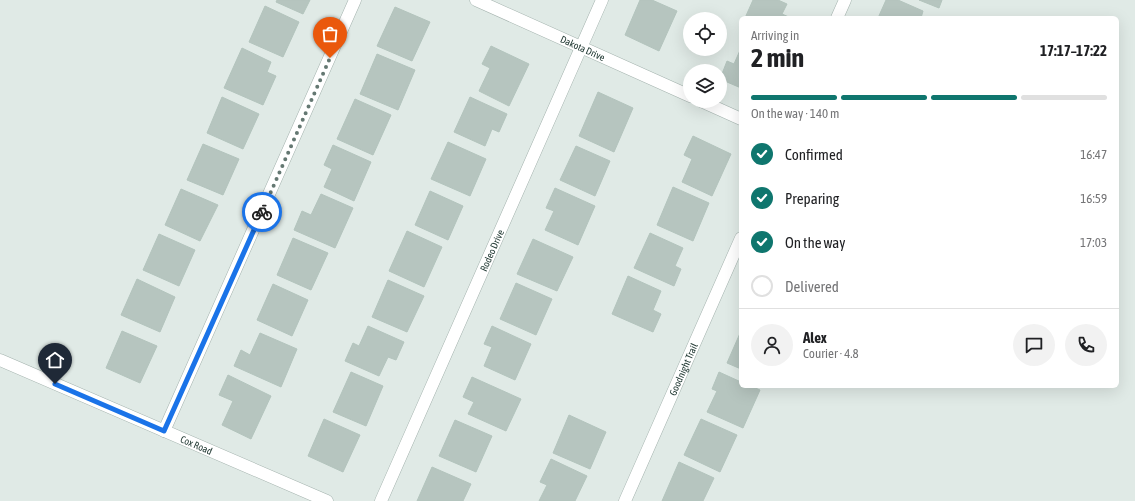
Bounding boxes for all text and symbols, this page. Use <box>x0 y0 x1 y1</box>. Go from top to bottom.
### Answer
map controls <box>683 12 727 108</box>
button: locate <box>683 12 727 56</box>
pin <box>313 17 347 58</box>
icon: bag <box>319 23 341 45</box>
text: Arriving in <box>751 28 799 43</box>
street label: Dakota Drive <box>559 33 607 63</box>
text: 17:17–17:22 <box>1040 42 1107 59</box>
text: 2 min <box>751 43 804 73</box>
button: layers <box>683 64 727 108</box>
text: On the way · 140 m <box>751 106 839 121</box>
icon: check <box>751 143 773 165</box>
text: Confirmed <box>785 146 843 163</box>
text: 16:47 <box>1080 147 1107 162</box>
icon: check <box>751 187 773 209</box>
text: Preparing <box>785 190 839 207</box>
text: 16:59 <box>1080 191 1107 206</box>
courier <box>242 192 282 232</box>
icon: bike <box>251 201 273 223</box>
street label: Rodeo Drive <box>478 227 506 273</box>
icon: check <box>751 231 773 253</box>
text: On the way <box>785 234 846 251</box>
text: 17:03 <box>1080 235 1107 250</box>
text: Delivered <box>785 278 839 295</box>
button: person <box>751 324 793 366</box>
button: chat <box>1013 324 1055 366</box>
button: phone <box>1065 324 1107 366</box>
text: Alex <box>803 329 827 346</box>
street label: Goodnight Trail <box>667 341 700 397</box>
pin <box>38 343 72 384</box>
text: Courier · 4.8 <box>803 346 859 361</box>
icon: home <box>44 349 66 371</box>
street label: Cox Road <box>179 433 214 457</box>

